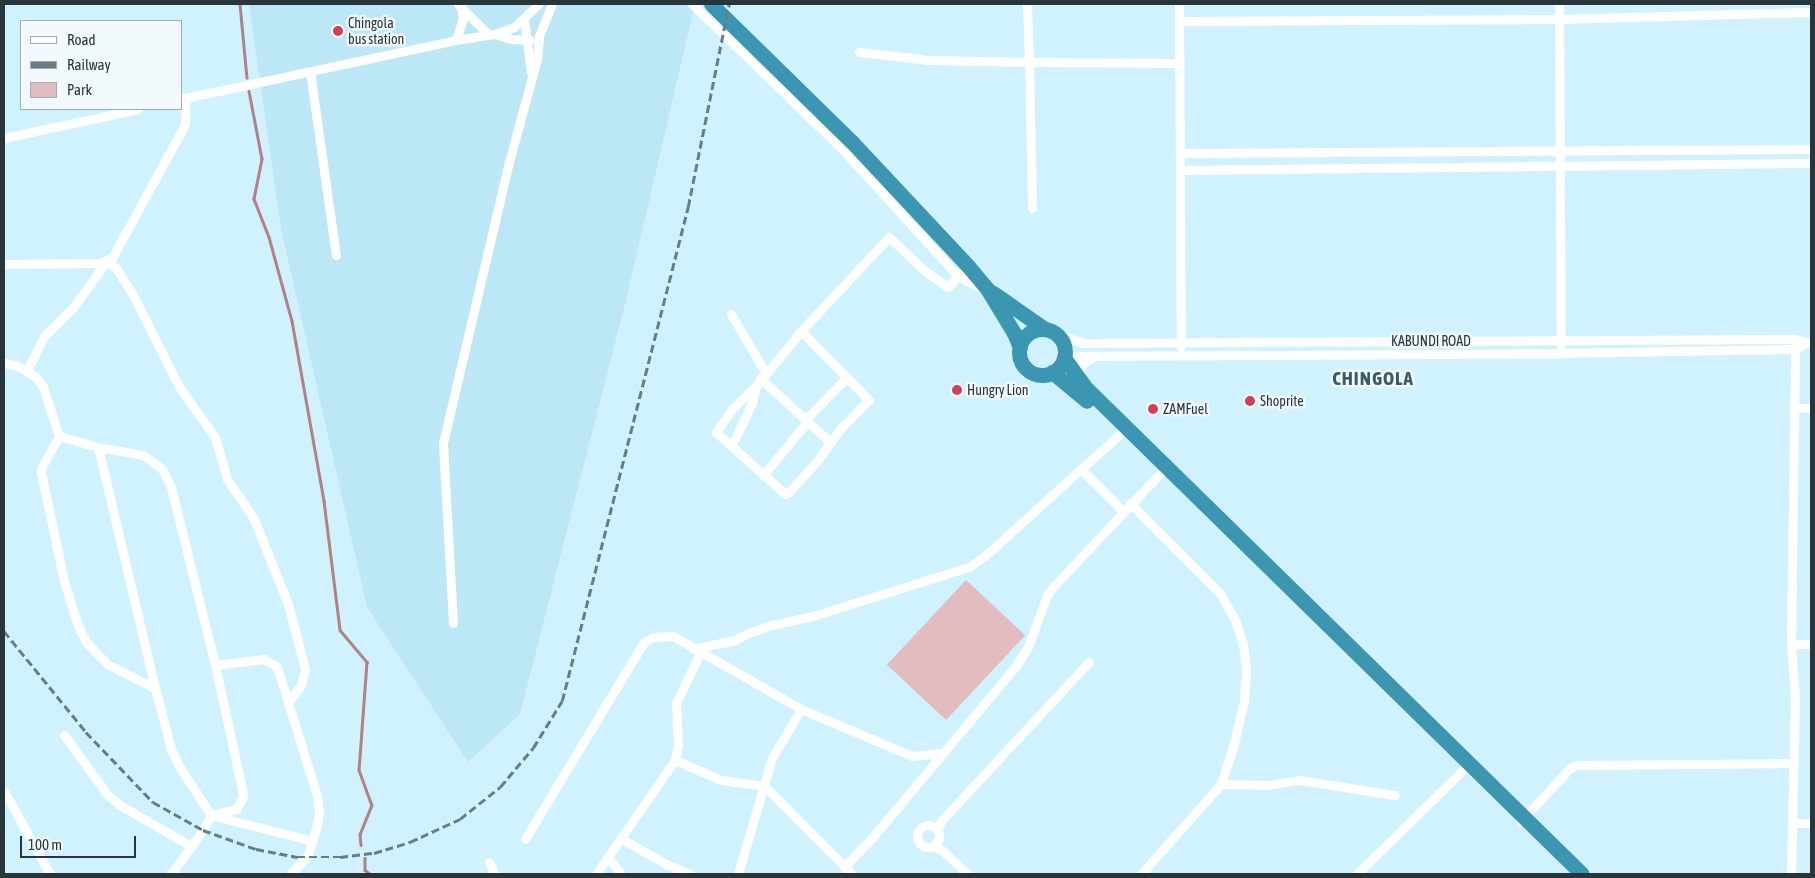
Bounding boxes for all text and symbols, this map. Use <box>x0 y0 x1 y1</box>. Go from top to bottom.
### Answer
place label: Chingola bus station <box>348 15 404 48</box>
legend <box>20 20 182 110</box>
marker: Chingola bus station <box>332 25 344 37</box>
text: Road <box>67 31 96 48</box>
text: Railway <box>67 56 111 73</box>
text: Park <box>67 81 92 98</box>
street label: KABUNDI ROAD <box>1391 333 1471 349</box>
district label: CHINGOLA <box>1331 368 1415 390</box>
place label: Hungry Lion <box>967 382 1029 398</box>
marker: Hungry Lion <box>951 384 963 396</box>
place label: Shoprite <box>1260 393 1303 409</box>
marker: Shoprite <box>1244 395 1256 407</box>
place label: ZAMFuel <box>1163 401 1208 417</box>
marker: ZAMFuel <box>1147 403 1159 415</box>
scale bar <box>22 826 139 858</box>
text: 100 m <box>28 836 62 853</box>

